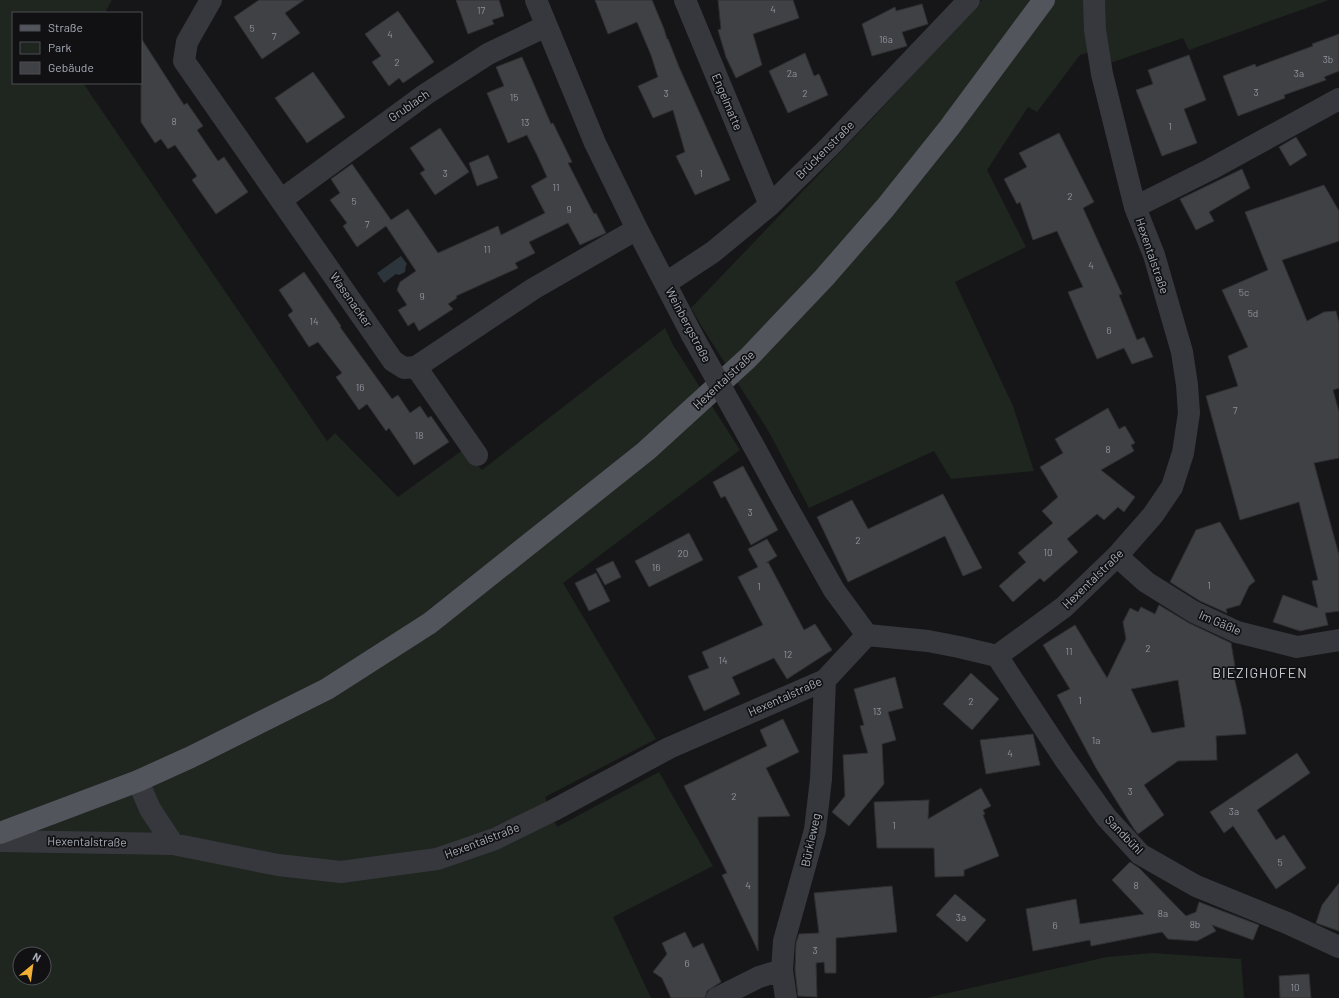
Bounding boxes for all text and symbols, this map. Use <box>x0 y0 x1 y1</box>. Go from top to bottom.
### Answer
house number: 4 <box>770 3 776 15</box>
house number: 17 <box>477 4 485 16</box>
legend <box>12 12 142 84</box>
text: Straße <box>48 20 83 34</box>
house number: 5 <box>249 22 255 34</box>
house number: 4 <box>387 28 393 40</box>
house number: 7 <box>272 30 277 42</box>
house number: 16a <box>879 33 893 45</box>
text: Park <box>48 40 72 54</box>
house number: 3b <box>1323 53 1333 65</box>
house number: 2 <box>394 56 400 68</box>
text: Gebäude <box>48 60 94 74</box>
house number: 2a <box>787 67 797 79</box>
house number: 3a <box>1294 67 1304 79</box>
street label: Engelmatte <box>710 71 746 132</box>
street label: Grublach <box>385 86 431 124</box>
house number: 3 <box>1253 86 1259 98</box>
house number: 3 <box>663 87 669 99</box>
house number: 2 <box>802 87 808 99</box>
house number: 15 <box>510 91 518 103</box>
house number: 8 <box>171 115 177 127</box>
house number: 13 <box>521 116 529 128</box>
street label: Brückenstraße <box>792 117 856 181</box>
house number: 1 <box>1168 120 1172 132</box>
house number: 3 <box>442 167 448 179</box>
house number: 1 <box>699 167 703 179</box>
house number: 11 <box>552 181 560 193</box>
house number: 2 <box>1067 190 1073 202</box>
house number: 5 <box>351 195 357 207</box>
house number: 9 <box>566 203 572 215</box>
street label: Hexentalstraße <box>1133 216 1172 295</box>
house number: 7 <box>365 218 370 230</box>
house number: 11 <box>483 243 491 255</box>
house number: 4 <box>1088 259 1094 271</box>
street label: Wasenacker <box>328 269 376 330</box>
street label: Weinbergstraße <box>663 285 715 364</box>
house number: 5c <box>1239 286 1249 298</box>
house number: 9 <box>419 290 425 302</box>
house number: 5d <box>1248 307 1258 319</box>
house number: 14 <box>309 315 319 327</box>
house number: 6 <box>1106 324 1112 336</box>
street label: Hexentalstraße <box>690 347 757 411</box>
house number: 16 <box>356 381 364 393</box>
house number: 7 <box>1233 404 1238 416</box>
house number: 18 <box>415 429 423 441</box>
house number: 8 <box>1105 443 1111 455</box>
house number: 3 <box>747 506 753 518</box>
house number: 2 <box>855 534 861 546</box>
house number: 10 <box>1043 546 1053 558</box>
street label: Hexentalstraße <box>1059 546 1126 611</box>
house number: 20 <box>677 547 689 559</box>
house number: 16 <box>652 561 660 573</box>
house number: 1 <box>1207 579 1211 591</box>
house number: 1 <box>757 580 761 592</box>
street label: Im Gäßle <box>1197 607 1244 637</box>
house number: 2 <box>1145 642 1151 654</box>
house number: 11 <box>1065 645 1073 657</box>
house number: 12 <box>784 648 792 660</box>
house number: 14 <box>718 654 728 666</box>
district label: BIEZIGHOFEN <box>1212 664 1308 681</box>
street label: Hexentalstraße <box>745 674 824 719</box>
house number: 1 <box>1078 694 1082 706</box>
house number: 2 <box>968 695 974 707</box>
house number: 13 <box>873 705 881 717</box>
house number: 1a <box>1092 734 1100 746</box>
house number: 4 <box>1007 747 1013 759</box>
house number: 3 <box>1127 785 1133 797</box>
house number: 2 <box>731 790 737 802</box>
house number: 3a <box>1229 805 1239 817</box>
street label: Bürkleweg <box>798 812 823 868</box>
street label: Sandbühl <box>1103 812 1147 857</box>
street label: Hexentalstraße <box>442 819 521 861</box>
house number: 1 <box>892 819 896 831</box>
street label: Hexentalstraße <box>47 833 127 849</box>
house number: 5 <box>1277 856 1283 868</box>
house number: 4 <box>745 879 751 891</box>
house number: 8 <box>1133 879 1139 891</box>
house number: 8a <box>1158 907 1168 919</box>
house number: 3a <box>956 911 966 923</box>
house number: 8b <box>1190 918 1200 930</box>
house number: 6 <box>1052 919 1058 931</box>
house number: 3 <box>812 944 818 956</box>
north arrow <box>12 946 52 986</box>
text: N <box>31 949 43 964</box>
house number: 6 <box>684 957 690 969</box>
house number: 10 <box>1290 981 1300 993</box>

